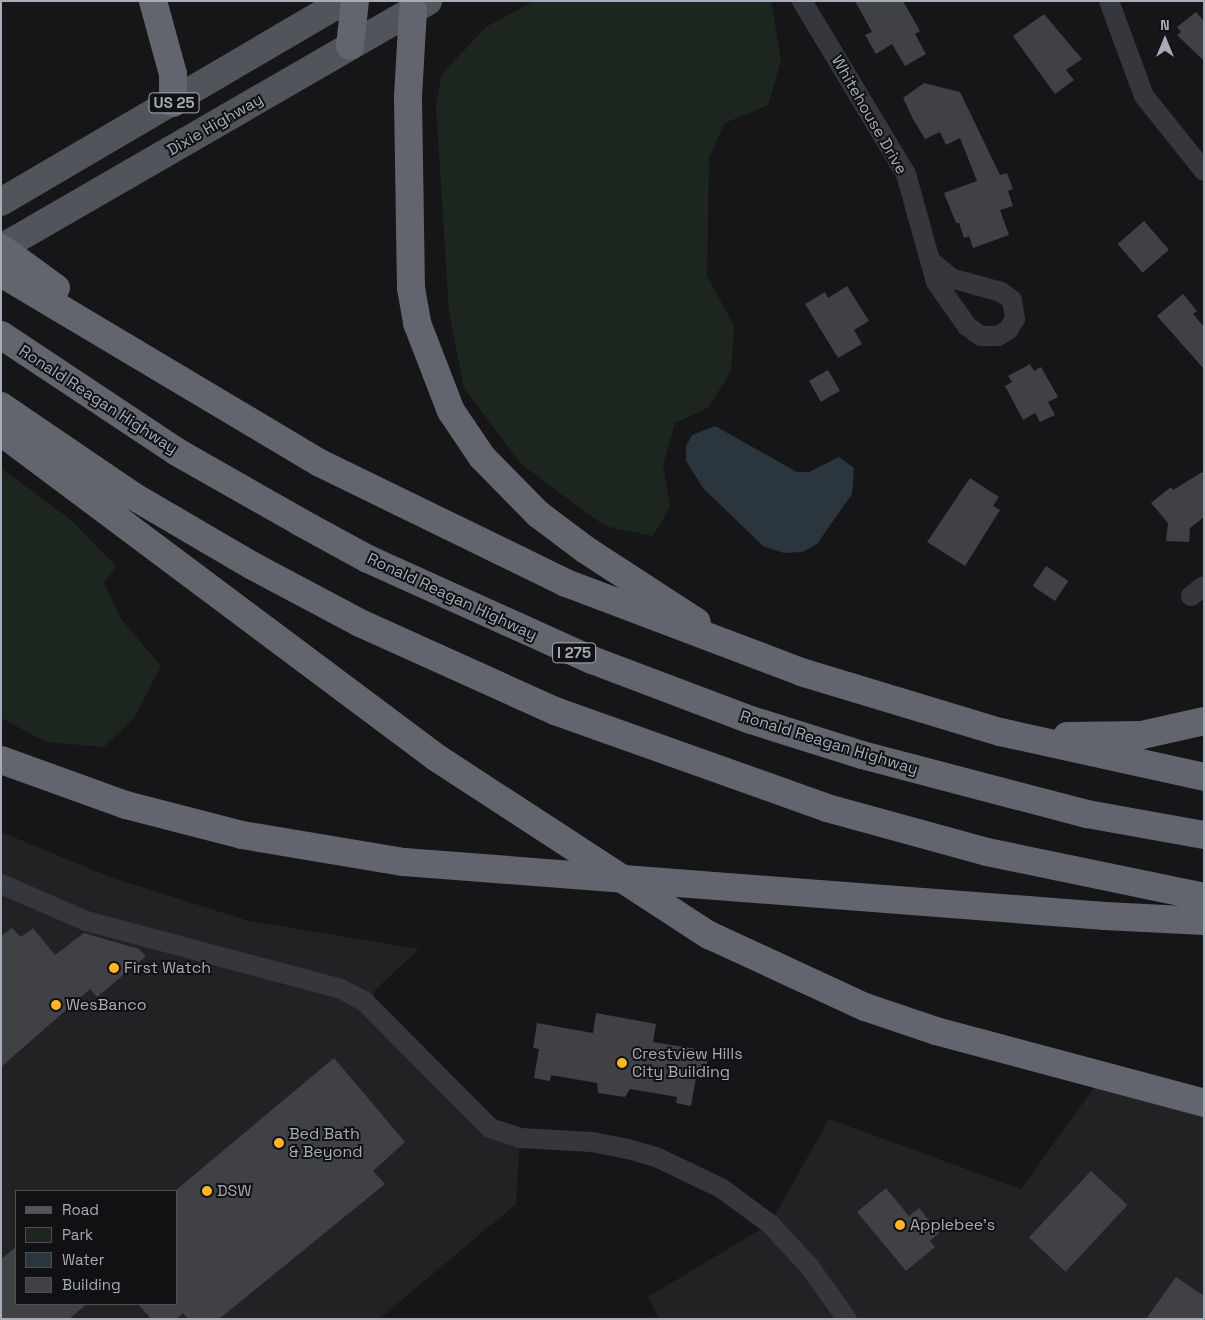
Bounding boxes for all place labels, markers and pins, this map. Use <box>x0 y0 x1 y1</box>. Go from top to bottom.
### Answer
place label: First Watch <box>124 958 211 978</box>
marker: First Watch <box>108 962 120 974</box>
place label: WesBanco <box>66 995 147 1015</box>
marker: WesBanco <box>50 999 62 1011</box>
place label: Crestview Hills City Building <box>632 1044 743 1082</box>
marker: Crestview Hills City Building <box>616 1057 628 1069</box>
place label: Bed Bath & Beyond <box>289 1124 363 1162</box>
marker: Bed Bath & Beyond <box>273 1137 285 1149</box>
place label: DSW <box>217 1181 251 1201</box>
marker: DSW <box>201 1185 213 1197</box>
place label: Applebee's <box>910 1215 995 1235</box>
marker: Applebee's <box>894 1219 906 1231</box>

